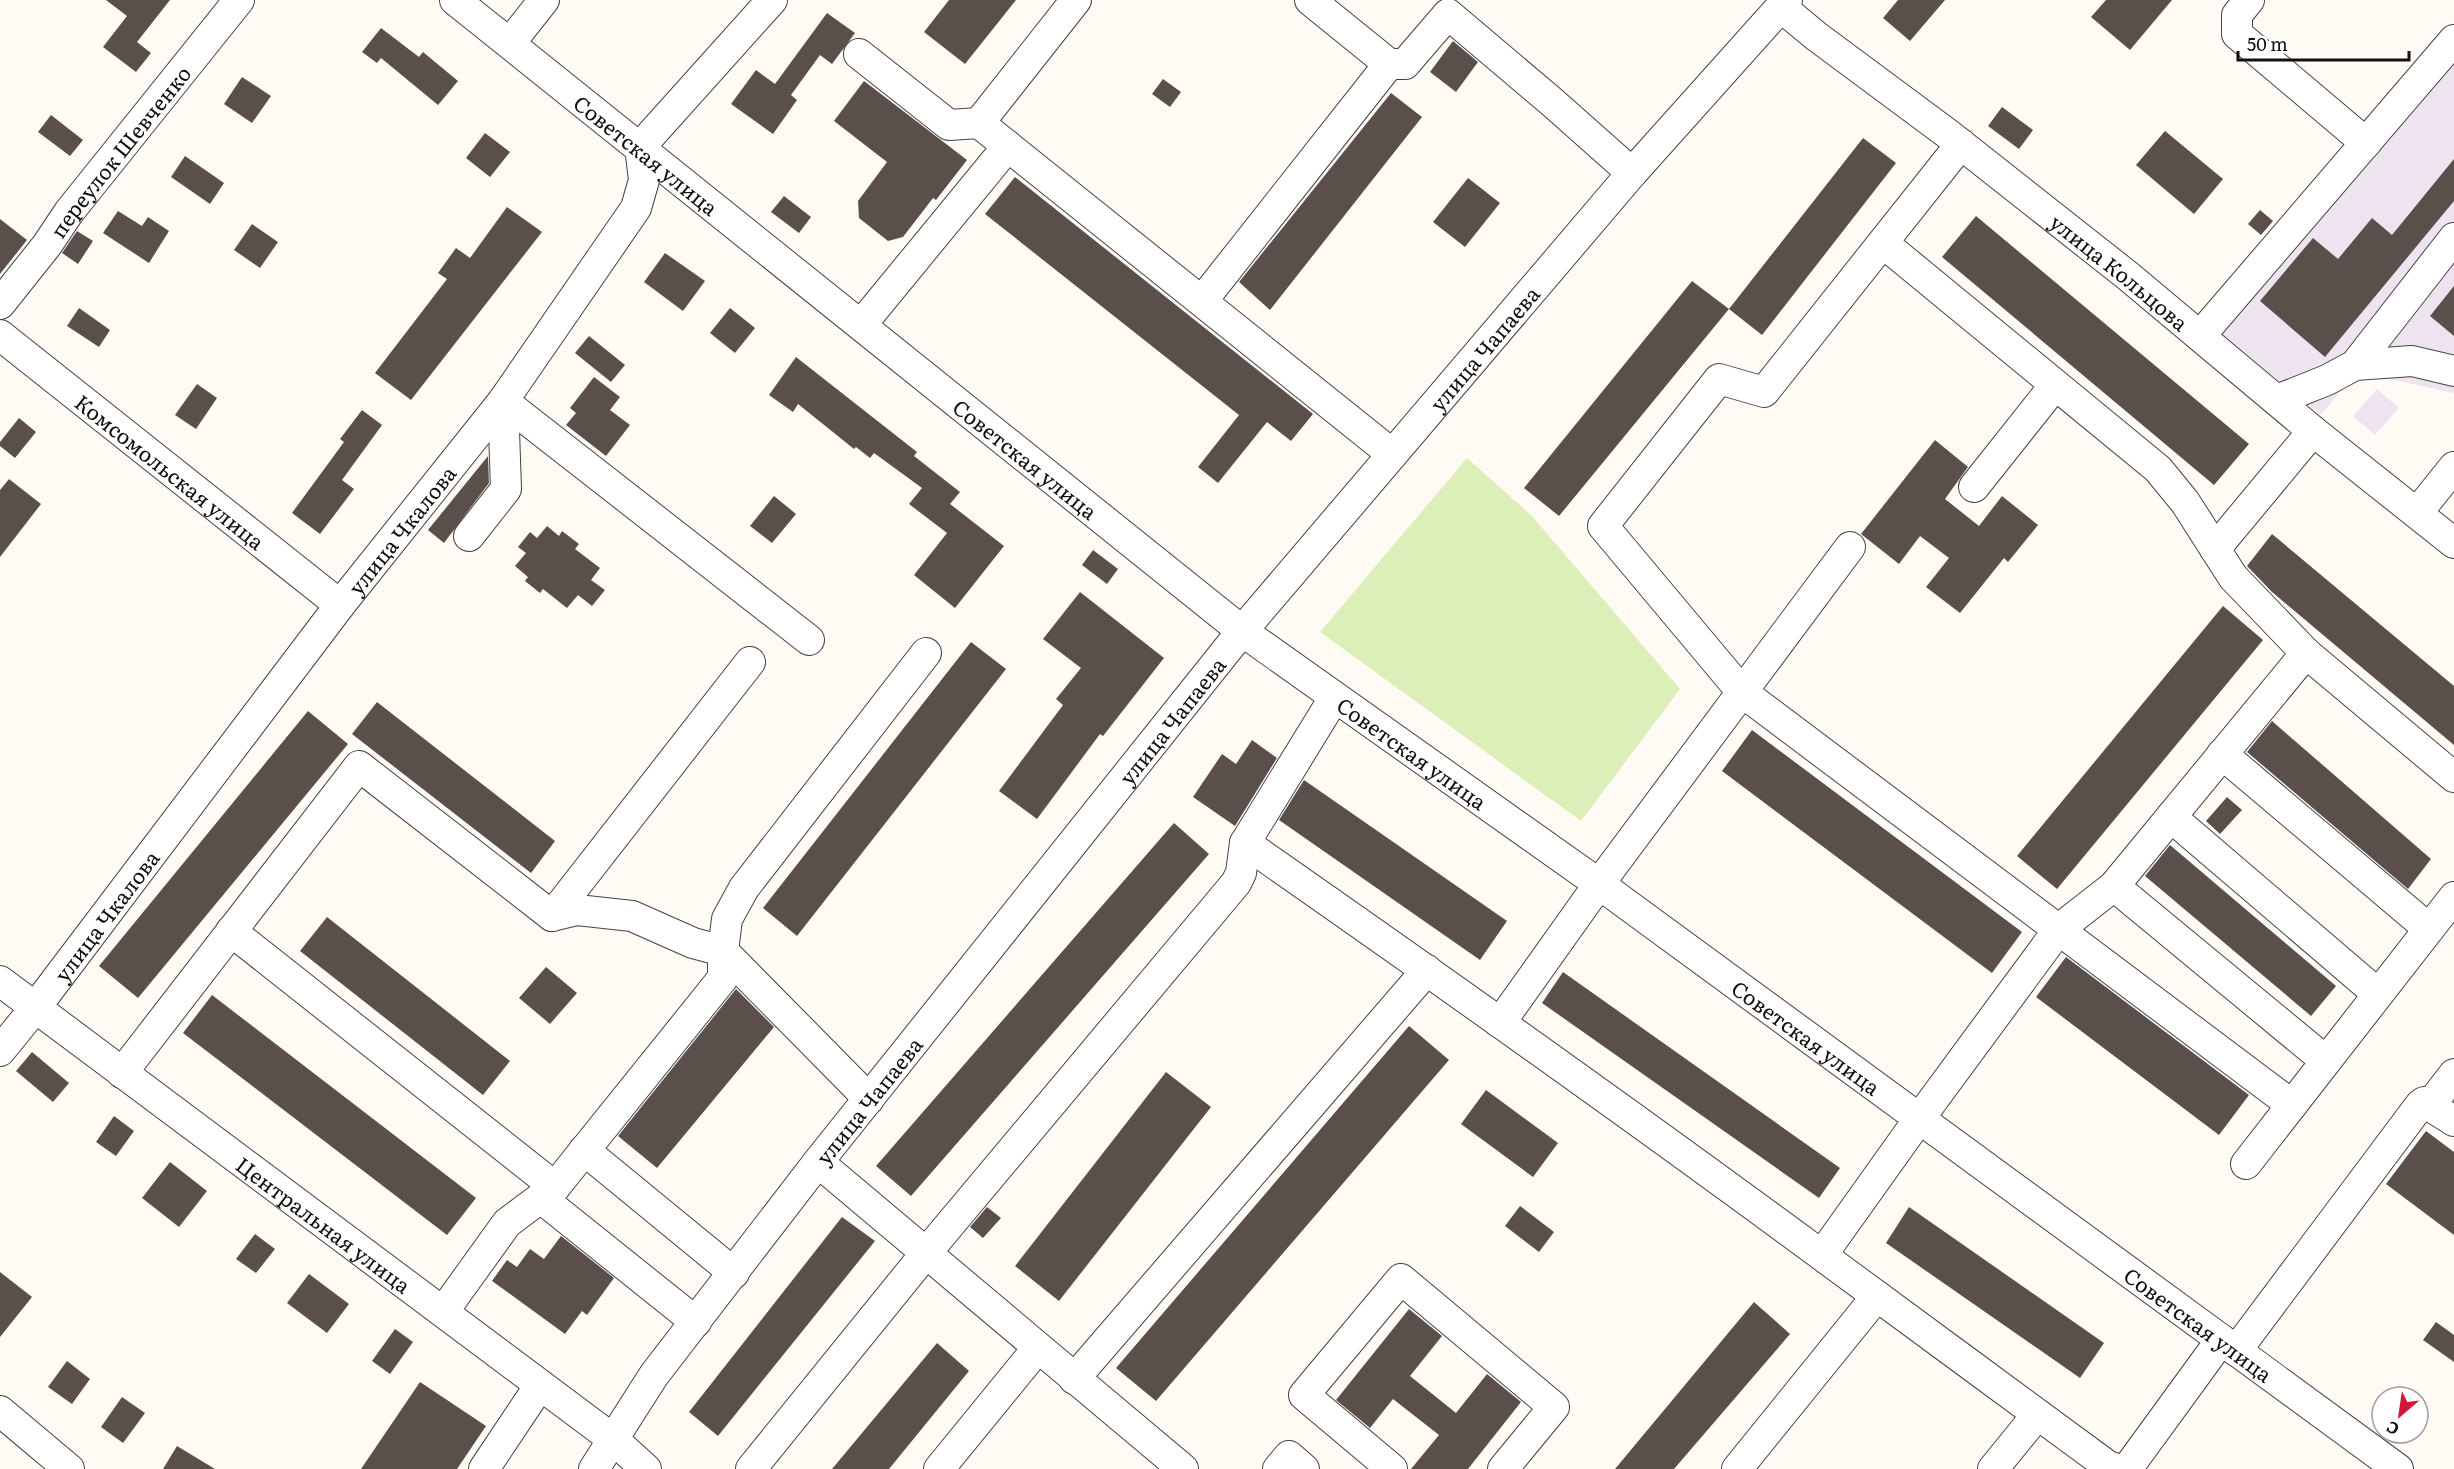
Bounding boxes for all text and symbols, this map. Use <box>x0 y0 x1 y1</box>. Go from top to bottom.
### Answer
scale bar <box>2238 24 2409 62</box>
text: 50 m <box>2247 30 2288 57</box>
street label: переулок Шевченко <box>41 58 197 243</box>
street label: Советская улица <box>568 86 726 222</box>
street label: улица Кольцова <box>2044 206 2197 337</box>
street label: улица Чапаева <box>1421 278 1546 417</box>
street label: Комсомольская улица <box>69 386 273 556</box>
street label: Советская улица <box>947 390 1105 526</box>
street label: улица Чкалова <box>339 457 462 600</box>
street label: улица Чапаева <box>1110 649 1232 791</box>
street label: Советская улица <box>1331 688 1495 816</box>
street label: улица Чкалова <box>45 842 166 987</box>
street label: Советская улица <box>1726 971 1888 1102</box>
street label: улица Чапаева <box>807 1029 929 1170</box>
street label: Центральная улица <box>230 1148 419 1300</box>
street label: Советская улица <box>2118 1258 2280 1389</box>
north arrow <box>2370 1385 2430 1445</box>
text: С <box>2381 1416 2403 1442</box>

